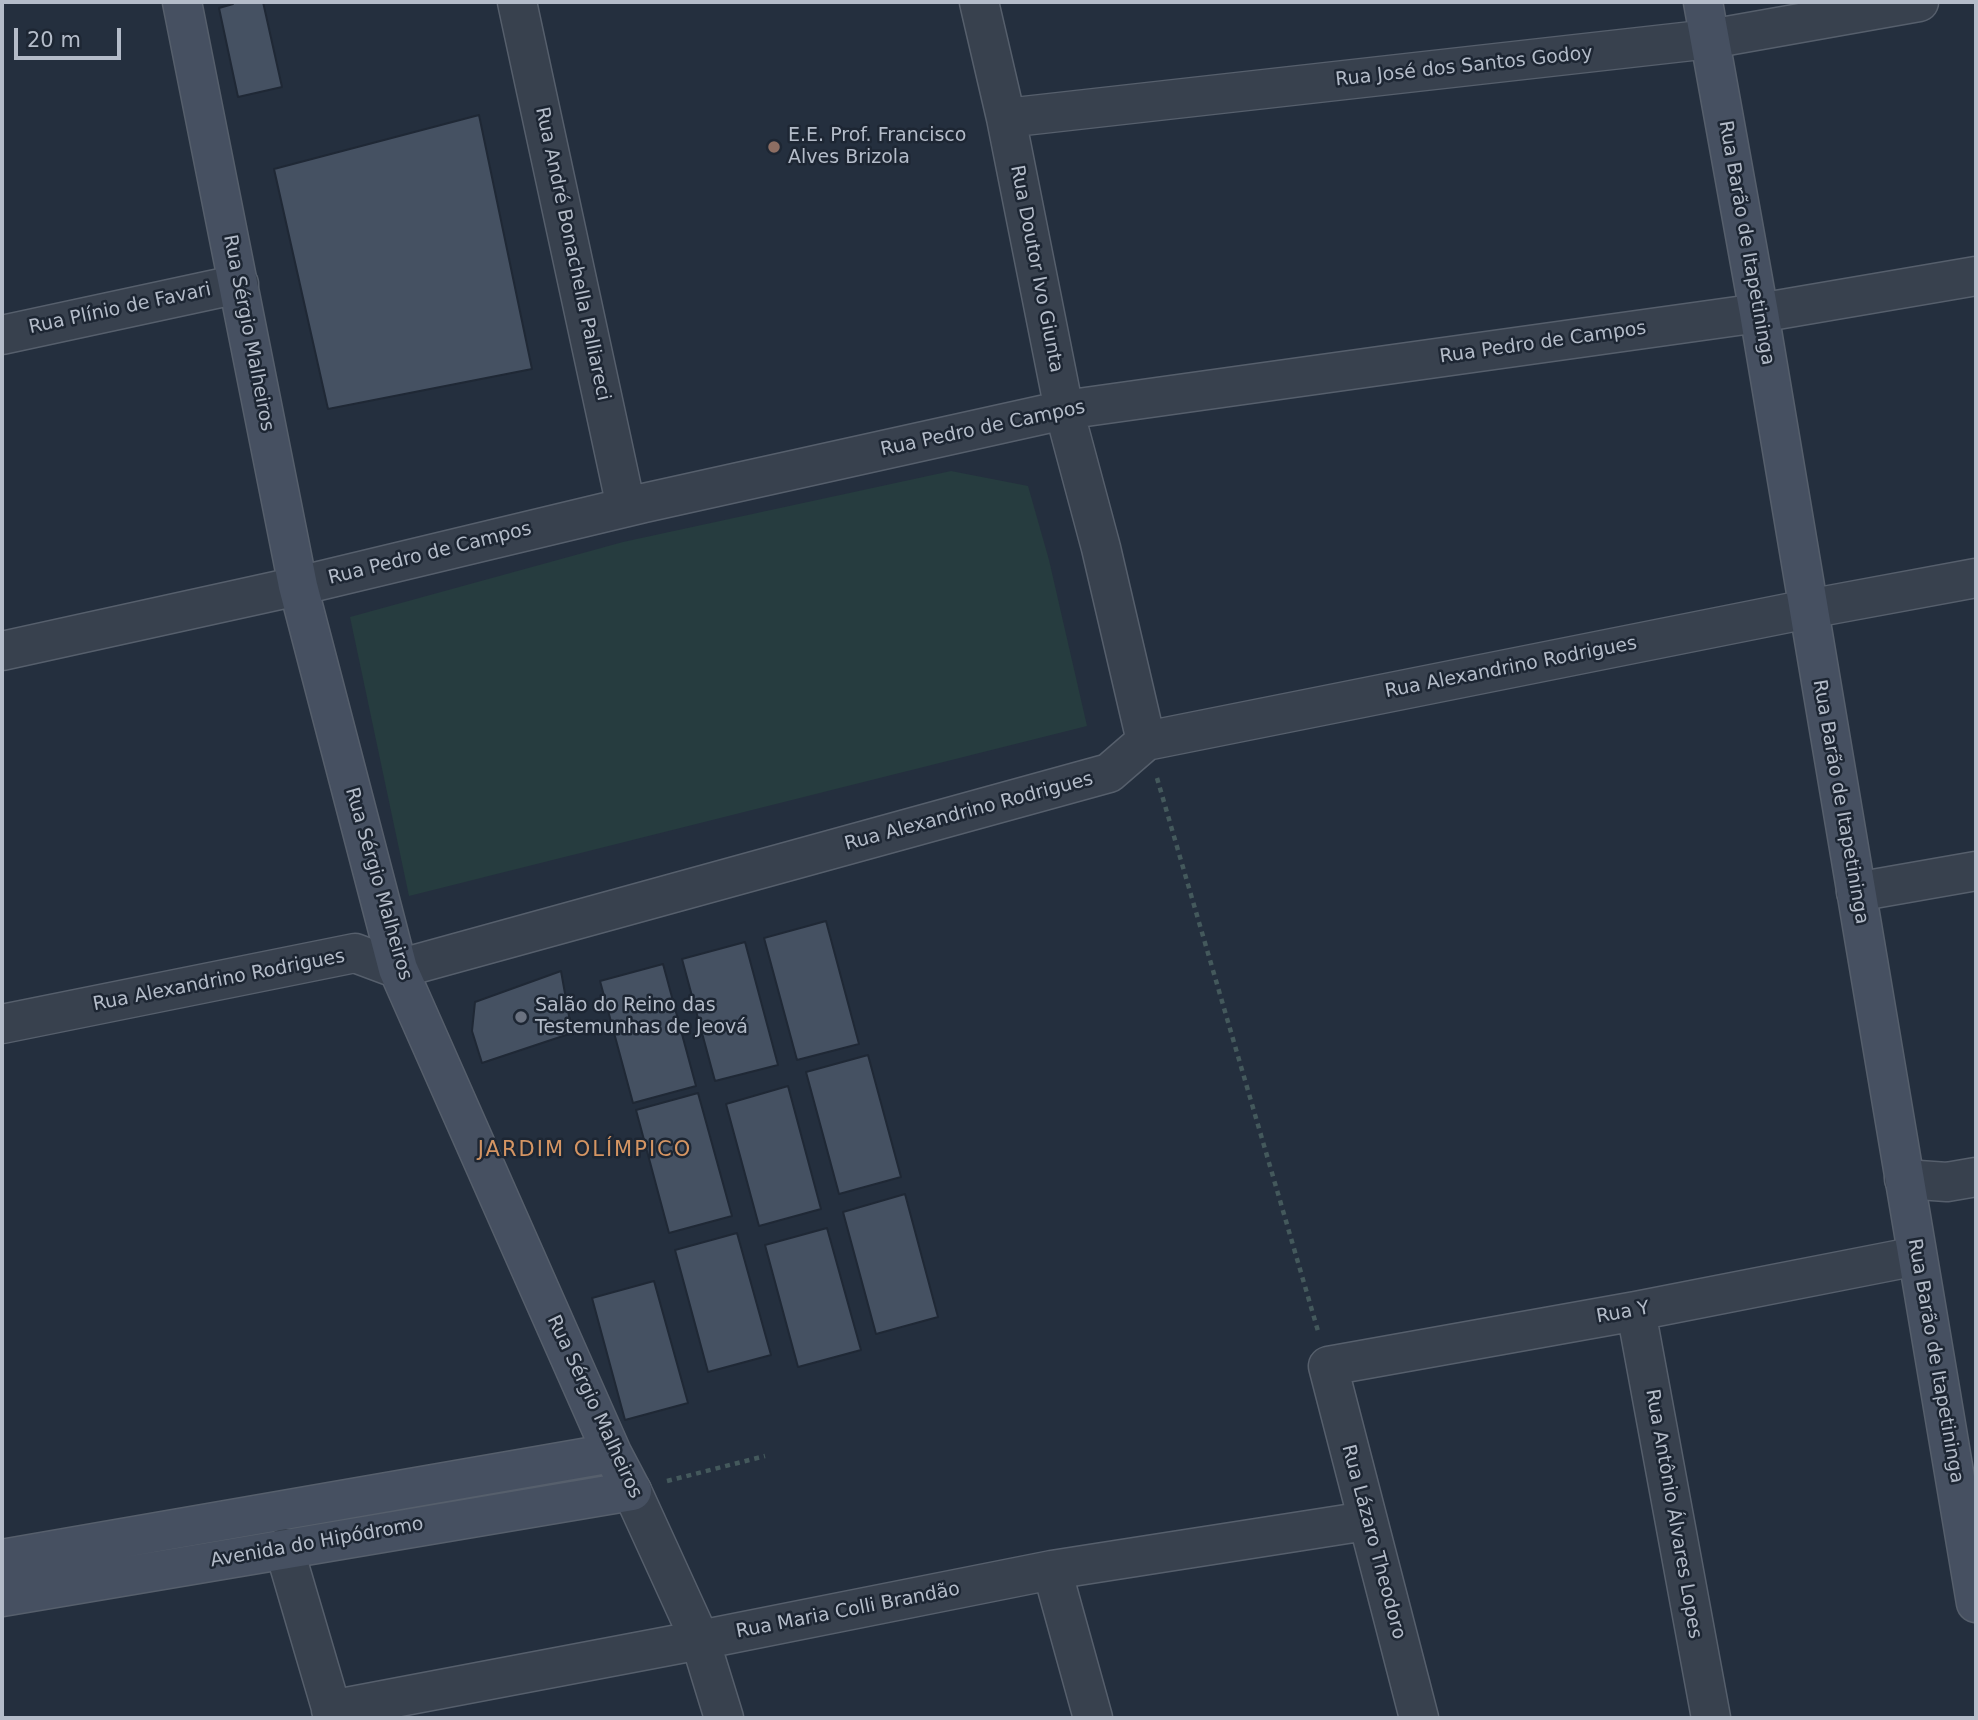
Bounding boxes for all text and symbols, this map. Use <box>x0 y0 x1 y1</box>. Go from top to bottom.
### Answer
scale bar <box>18 14 124 58</box>
text: 20 m <box>27 28 81 52</box>
street label: Rua José dos Santos Godoy <box>1334 42 1594 92</box>
street label: Rua André Bonachella Palliareci <box>530 105 614 403</box>
street label: Rua Barão de Itapetininga <box>1713 119 1779 367</box>
place label: E.E. Prof. Francisco Alves Brizola <box>788 125 966 169</box>
marker: E.E. Prof. Francisco Alves Brizola <box>766 139 782 155</box>
street label: Rua Doutor Ivo Giunta <box>1005 163 1067 375</box>
street label: Rua Sérgio Malheiros <box>218 233 278 433</box>
street label: Rua Plínio de Favari <box>27 279 213 339</box>
street label: Rua Pedro de Campos <box>1438 317 1648 369</box>
street label: Rua Pedro de Campos <box>879 396 1087 462</box>
street label: Rua Pedro de Campos <box>326 518 534 590</box>
street label: Rua Alexandrino Rodrigues <box>1383 632 1639 704</box>
street label: Rua Barão de Itapetininga <box>1807 678 1873 926</box>
street label: Rua Alexandrino Rodrigues <box>842 768 1096 856</box>
street label: Rua Sérgio Malheiros <box>340 785 416 983</box>
street label: Rua Alexandrino Rodrigues <box>91 945 347 1017</box>
place label: Salão do Reino das Testemunhas de Jeová <box>535 995 748 1039</box>
marker: Salão do Reino das Testemunhas de Jeová <box>513 1009 529 1025</box>
district label: JARDIM OLÍMPICO <box>480 1138 690 1164</box>
street label: Rua Barão de Itapetininga <box>1902 1237 1968 1485</box>
street label: Rua Y <box>1595 1297 1651 1329</box>
street label: Rua Sérgio Malheiros <box>542 1312 646 1502</box>
street label: Rua Antônio Álvares Lopes <box>1640 1388 1706 1640</box>
street label: Rua Lázaro Theodoro <box>1336 1442 1410 1642</box>
street label: Avenida do Hipódromo <box>209 1513 425 1573</box>
street label: Rua Maria Colli Brandão <box>734 1578 962 1644</box>

